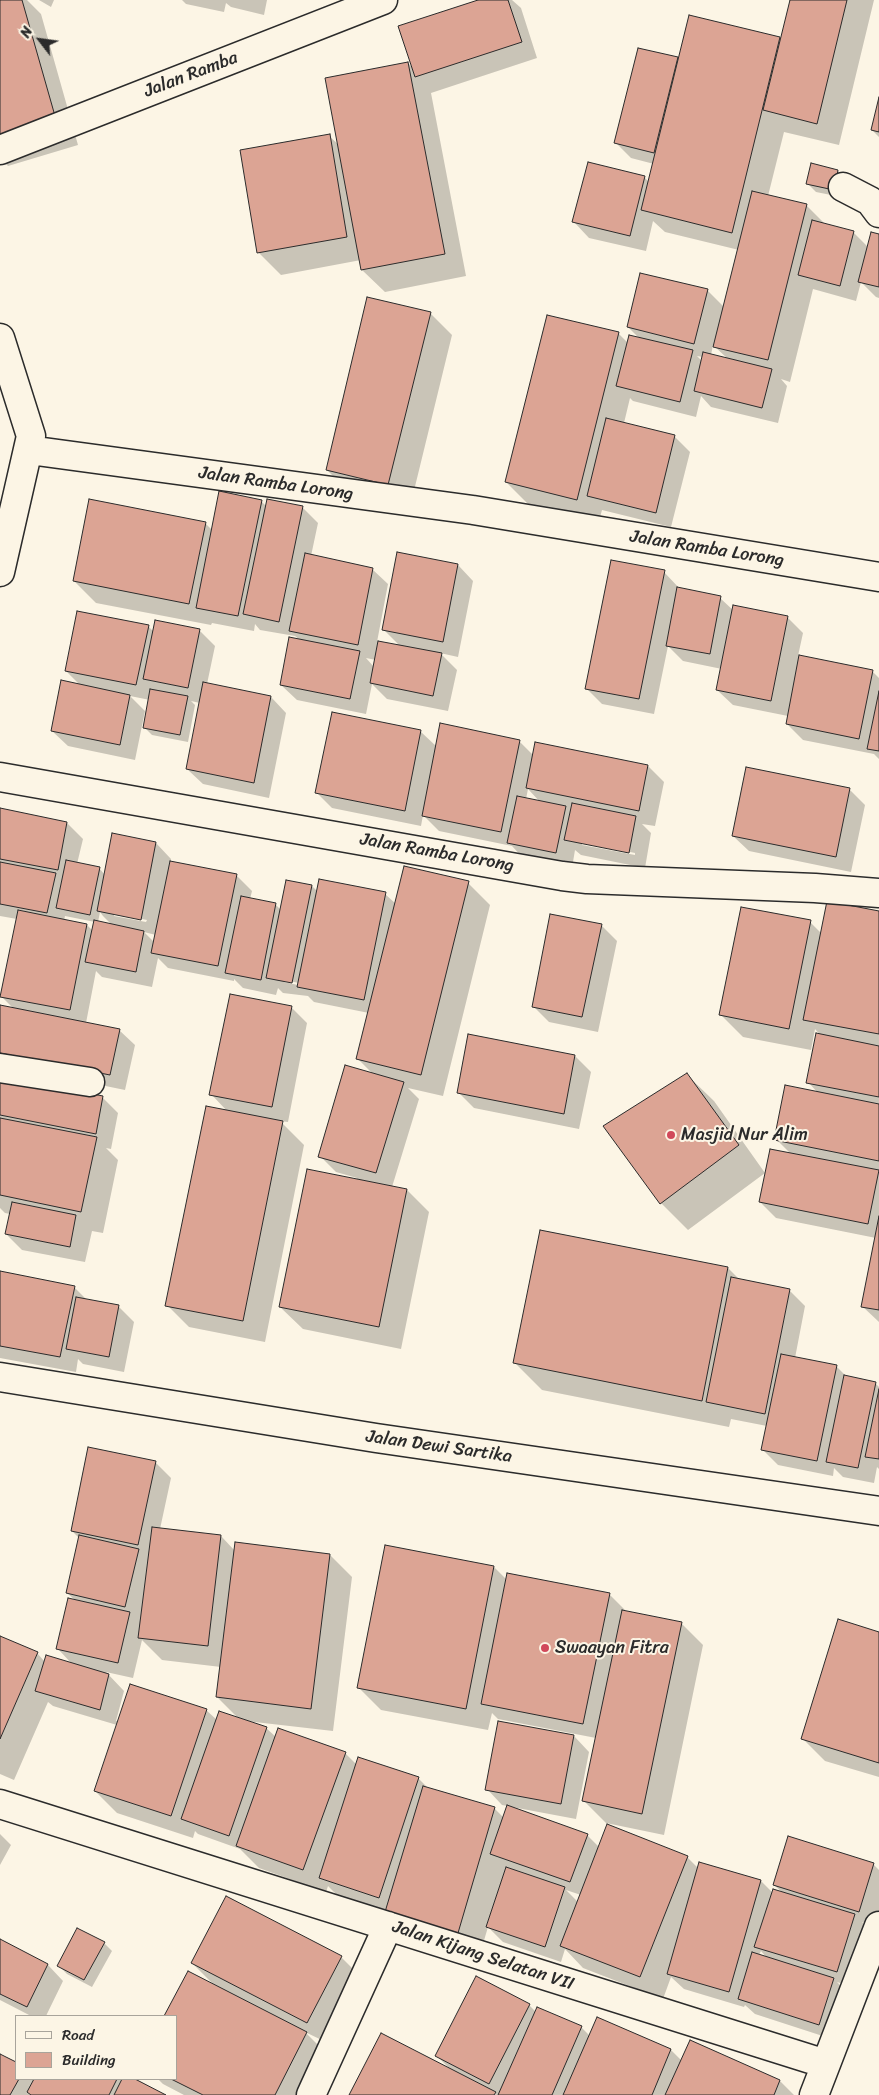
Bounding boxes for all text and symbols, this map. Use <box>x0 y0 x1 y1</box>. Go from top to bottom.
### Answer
north arrow <box>15 15 65 65</box>
text: N <box>13 22 40 43</box>
street label: Jalan Ramba <box>141 47 241 103</box>
street label: Jalan Ramba Lorong <box>197 462 355 506</box>
street label: Jalan Ramba Lorong <box>628 526 786 572</box>
street label: Jalan Ramba Lorong <box>358 829 516 877</box>
place label: Masjid Nur Alim <box>681 1124 808 1146</box>
marker: Masjid Nur Alim <box>665 1129 677 1141</box>
street label: Jalan Dewi Sartika <box>365 1426 513 1468</box>
place label: Swaayan Fitra <box>555 1637 669 1659</box>
marker: Swaayan Fitra <box>539 1642 551 1654</box>
street label: Jalan Kijang Selatan VII <box>389 1916 577 1996</box>
legend <box>15 2015 178 2080</box>
text: Road <box>62 2022 94 2048</box>
text: Building <box>62 2047 116 2073</box>

